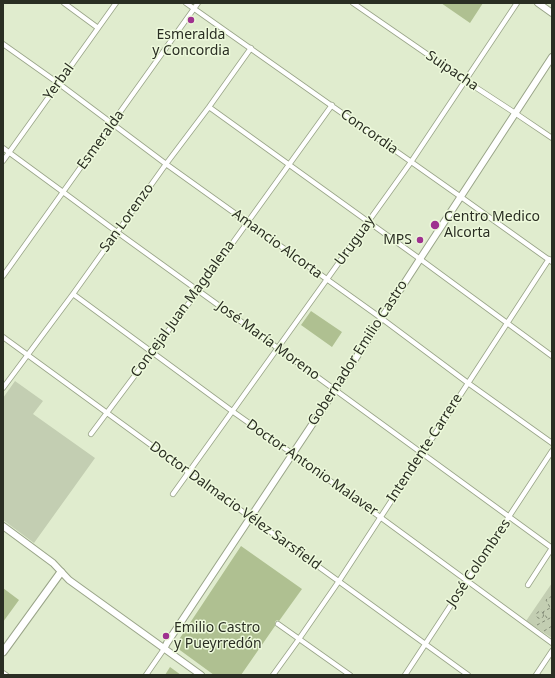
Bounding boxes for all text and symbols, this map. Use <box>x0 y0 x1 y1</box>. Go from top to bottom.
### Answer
marker: Esmeralda y Concordia <box>186 15 196 25</box>
place label: Esmeralda y Concordia <box>152 27 230 60</box>
street label: Suipacha <box>423 47 481 95</box>
street label: Yerbal <box>40 60 78 104</box>
street label: Concordia <box>337 106 401 158</box>
street label: Esmeralda <box>74 107 128 173</box>
street label: San Lorenzo <box>96 180 158 256</box>
street label: Amancio Alcorta <box>229 206 325 282</box>
place label: Centro Medico Alcorta <box>444 209 540 242</box>
street label: Uruguay <box>331 213 379 269</box>
marker: Centro Medico Alcorta <box>429 219 441 231</box>
place label: MPS <box>383 232 412 248</box>
marker: MPS <box>415 235 425 245</box>
street label: Concejal Juan Magdalena <box>128 237 238 381</box>
street label: Gobernador Emilio Castro <box>305 277 411 429</box>
street label: José María Moreno <box>213 298 323 384</box>
street label: Intendente Carrere <box>384 391 466 505</box>
street label: Doctor Antonio Malaver <box>243 416 381 520</box>
street label: Doctor Dalmacio Vélez Sarsfield <box>146 438 324 574</box>
street label: José Colombres <box>444 516 514 610</box>
place label: Emilio Castro y Pueyrredón <box>174 620 262 652</box>
marker: Emilio Castro y Pueyrredón <box>161 631 171 641</box>

